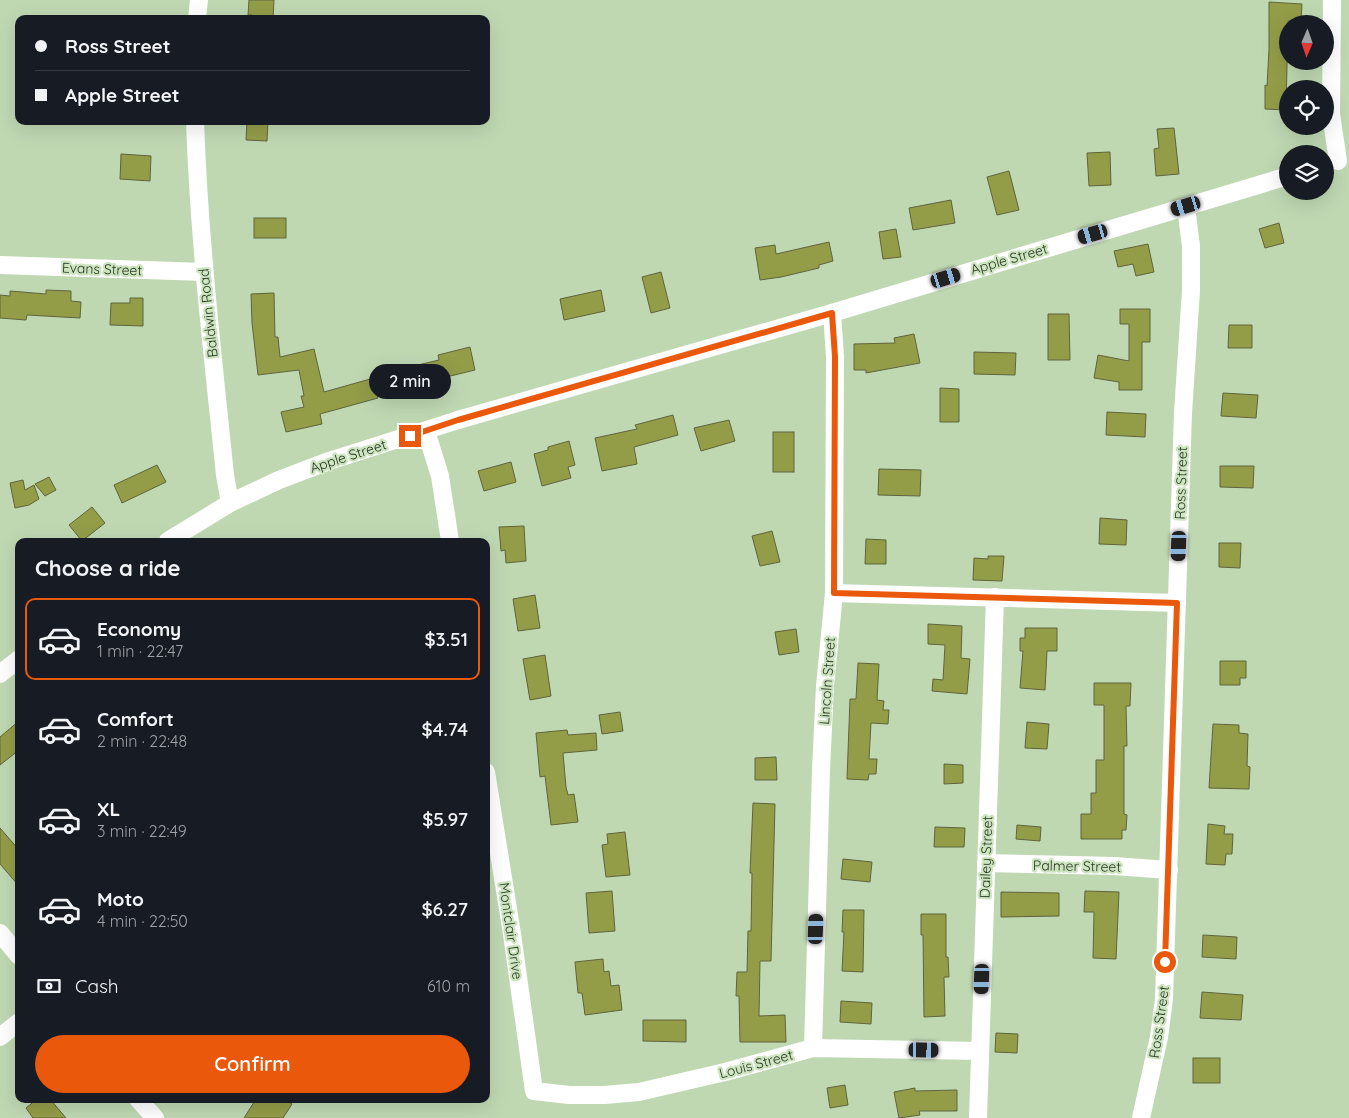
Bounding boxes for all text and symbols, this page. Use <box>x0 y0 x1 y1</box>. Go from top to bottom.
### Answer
north arrow <box>1279 15 1334 70</box>
map controls <box>1279 15 1334 200</box>
text: Ross Street <box>65 34 171 58</box>
button: locate <box>1279 80 1334 135</box>
text: Apple Street <box>65 83 180 107</box>
button: layers <box>1279 145 1334 200</box>
car <box>1169 194 1202 218</box>
car <box>1076 223 1109 245</box>
street label: Apple Street <box>968 239 1050 279</box>
street label: Evans Street <box>62 259 143 279</box>
car <box>929 266 962 290</box>
street label: Baldwin Road <box>194 268 222 358</box>
callout: 2 min <box>369 364 451 398</box>
text: 2 min <box>389 371 431 391</box>
route end <box>399 425 421 447</box>
street label: Apple Street <box>308 435 389 477</box>
street label: Ross Street <box>1171 446 1191 520</box>
car <box>1170 531 1187 561</box>
text: Choose a ride <box>35 554 180 582</box>
icon: car <box>37 617 82 662</box>
text: Economy <box>97 617 181 641</box>
text: $3.51 <box>424 627 468 651</box>
street label: Lincoln Street <box>815 636 839 725</box>
text: 1 min · 22:47 <box>97 641 183 661</box>
icon: car <box>37 707 82 752</box>
text: Comfort <box>97 707 174 731</box>
text: $4.74 <box>422 717 468 741</box>
text: 2 min · 22:48 <box>97 731 187 751</box>
icon: car <box>37 797 82 842</box>
text: XL <box>97 797 120 821</box>
text: $5.97 <box>422 807 468 831</box>
street label: Dailey Street <box>976 815 996 899</box>
text: 3 min · 22:49 <box>97 821 187 841</box>
street label: Palmer Street <box>1033 856 1121 876</box>
street label: Montclair Drive <box>495 881 527 981</box>
icon: car <box>37 887 82 932</box>
text: Moto <box>97 887 144 911</box>
text: $6.27 <box>421 897 468 921</box>
text: 4 min · 22:50 <box>97 911 188 931</box>
car <box>807 914 824 944</box>
route start <box>1154 951 1176 973</box>
car <box>973 964 990 994</box>
icon: cash <box>35 972 63 1000</box>
text: Cash <box>75 974 119 998</box>
text: 610 m <box>427 976 470 996</box>
street label: Ross Street <box>1145 984 1173 1059</box>
button: Confirm <box>35 1035 470 1093</box>
car <box>908 1042 939 1058</box>
street label: Louis Street <box>717 1045 795 1082</box>

